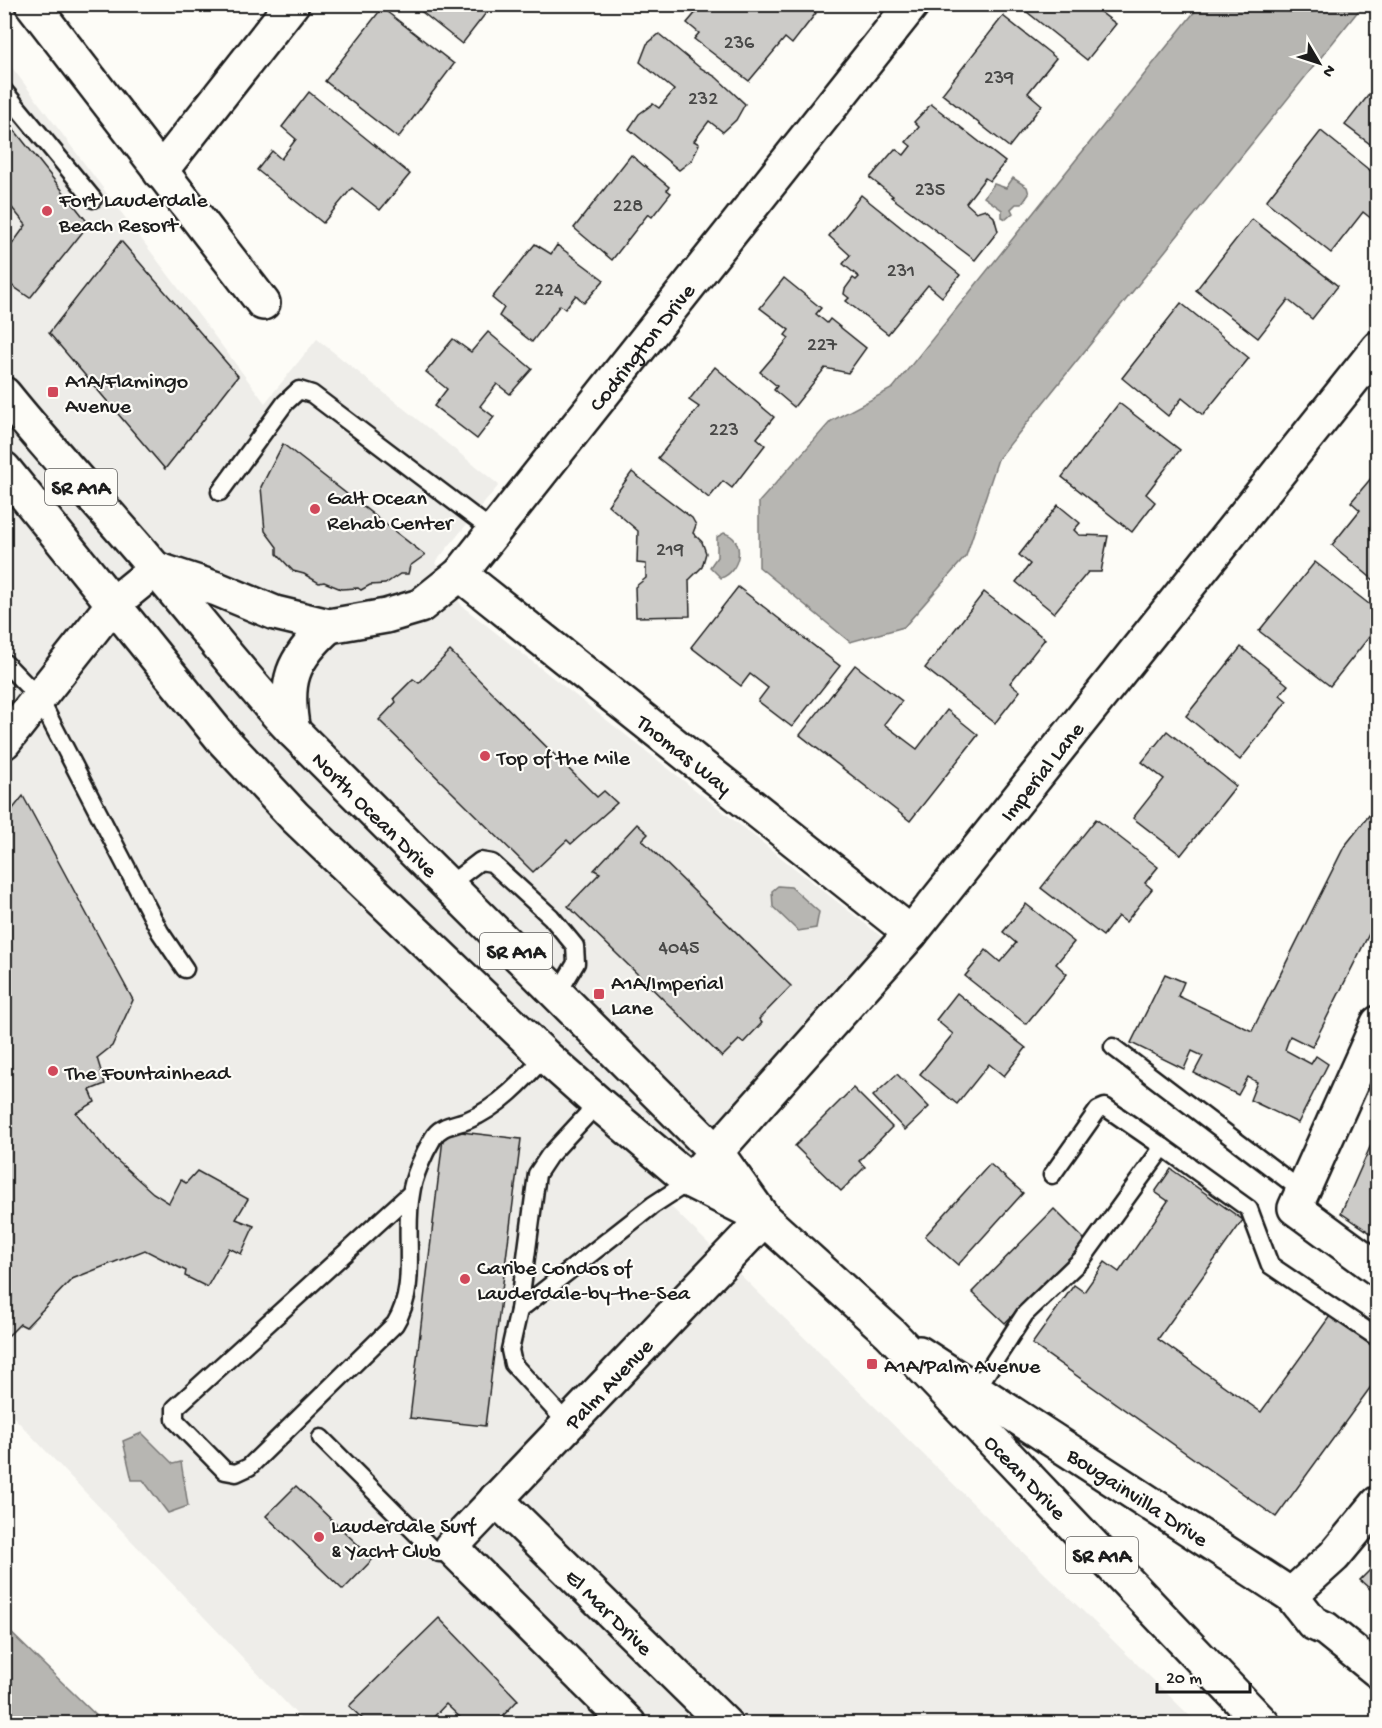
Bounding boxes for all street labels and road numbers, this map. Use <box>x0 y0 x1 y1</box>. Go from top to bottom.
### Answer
street label: Codrington Drive <box>585 279 703 418</box>
road number: SR A1A <box>45 469 117 505</box>
street label: Thomas Way <box>628 709 736 802</box>
street label: Imperial Lane <box>996 718 1092 828</box>
street label: North Ocean Drive <box>305 748 442 885</box>
road number: SR A1A <box>480 933 552 969</box>
street label: Palm Avenue <box>560 1334 661 1437</box>
street label: Ocean Drive <box>977 1431 1071 1527</box>
street label: Bougainvilla Drive <box>1060 1443 1212 1555</box>
road number: SR A1A <box>1066 1537 1138 1573</box>
street label: El Mar Drive <box>558 1565 657 1663</box>

